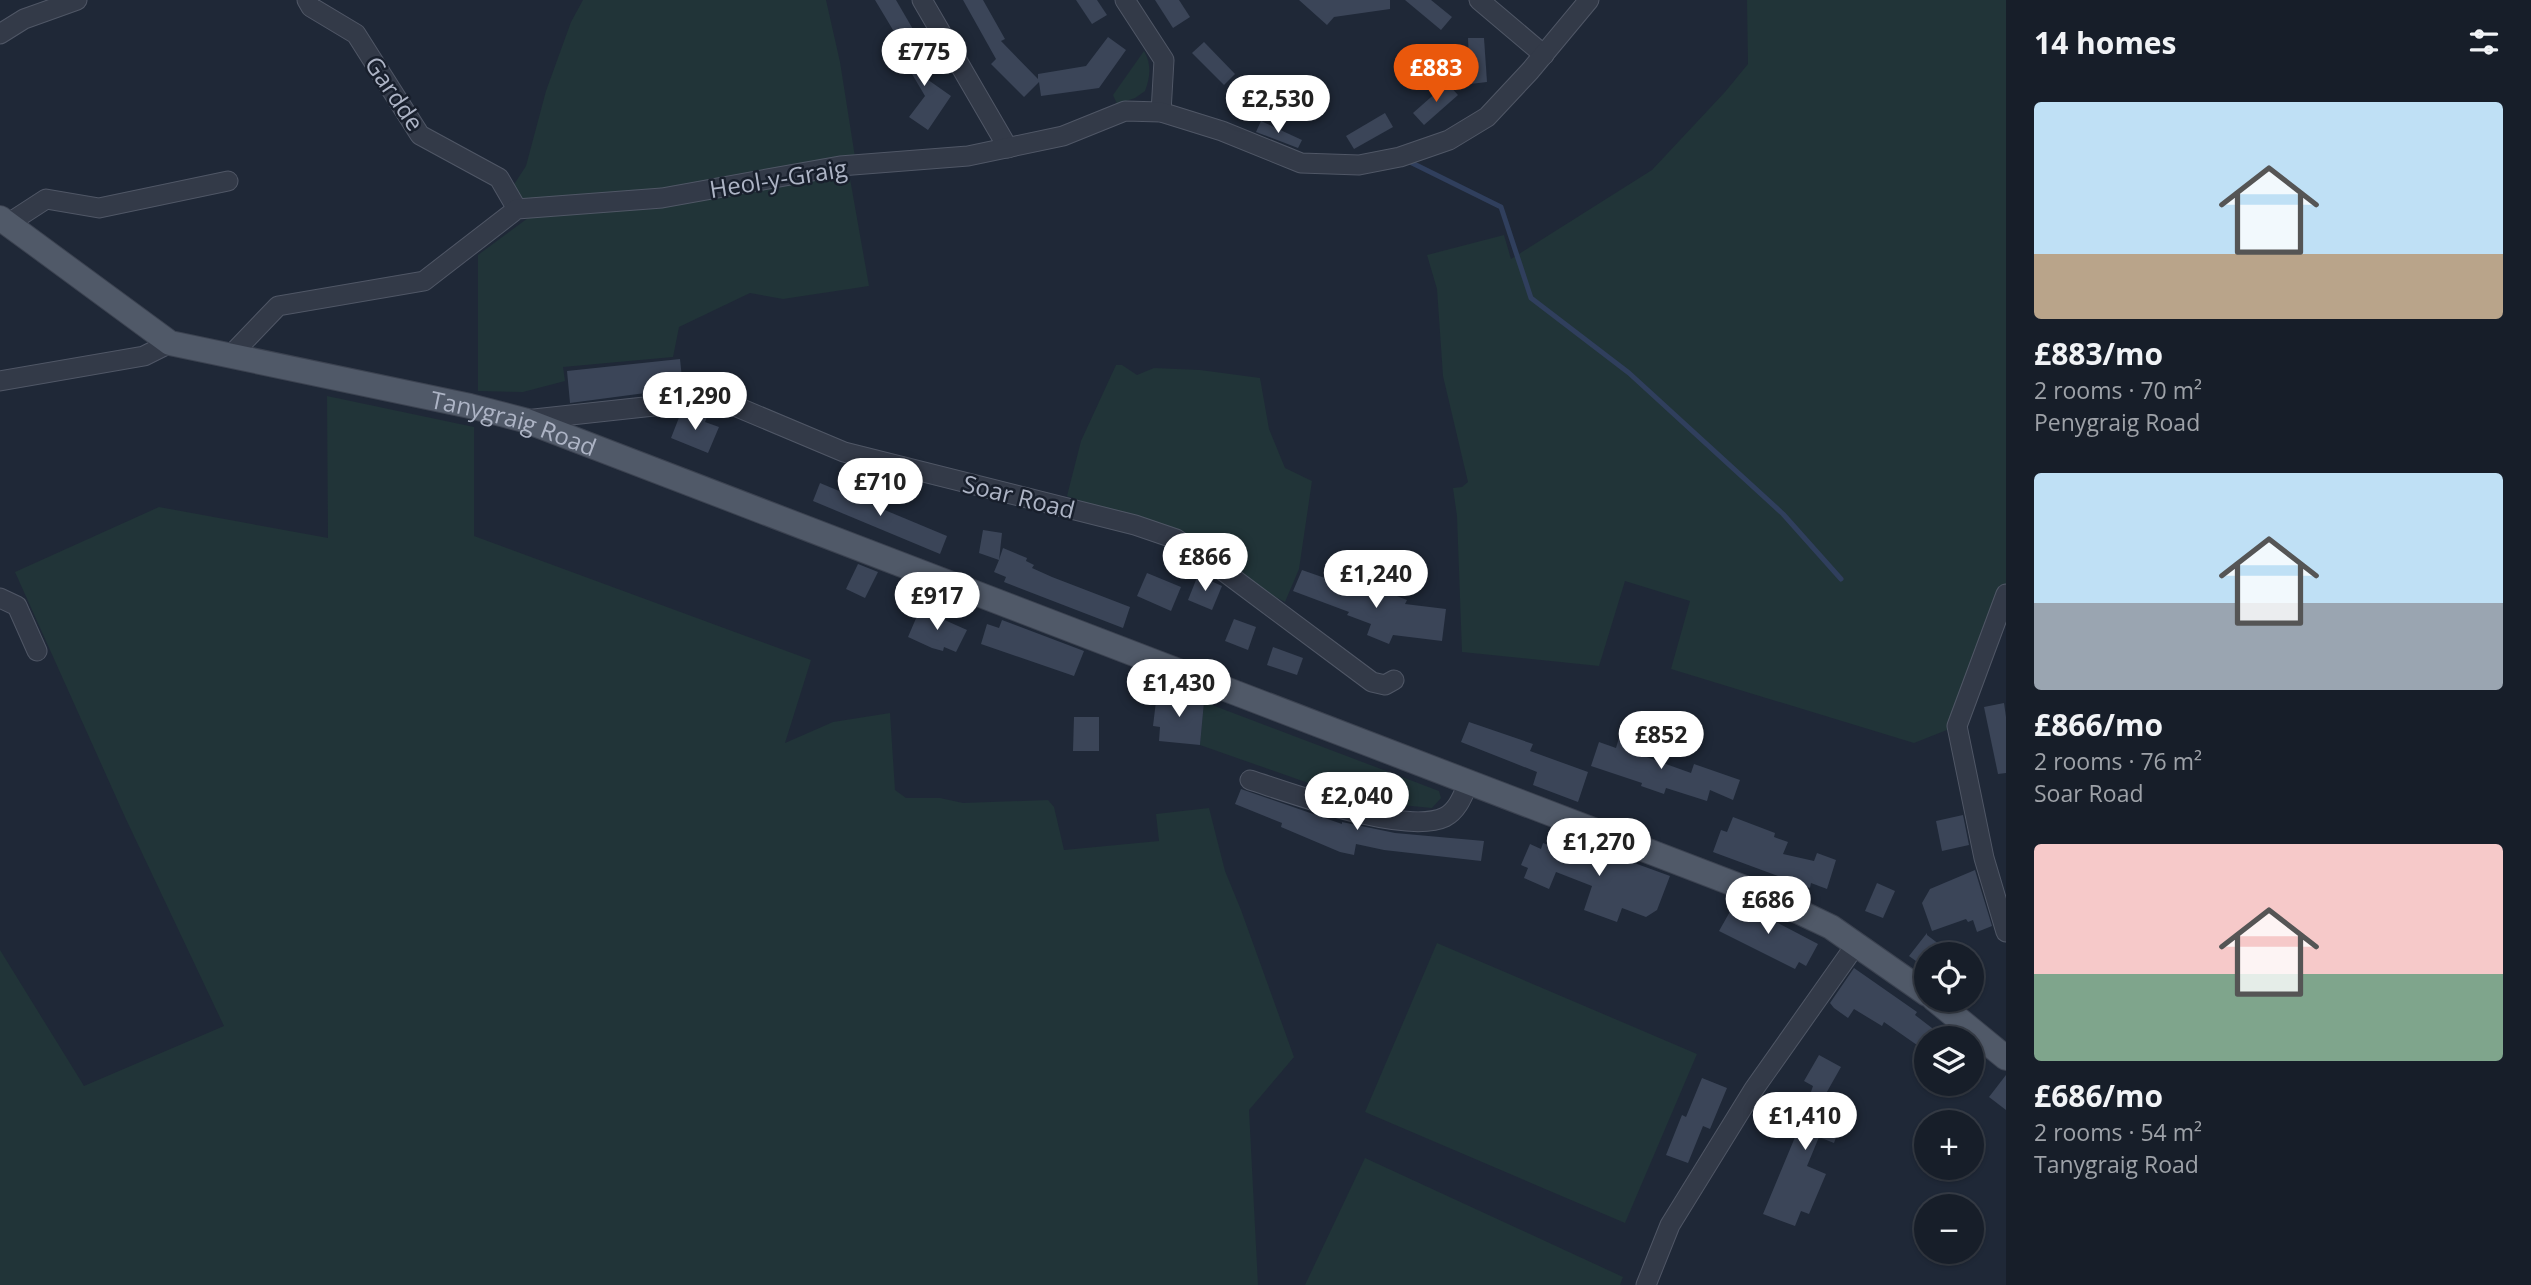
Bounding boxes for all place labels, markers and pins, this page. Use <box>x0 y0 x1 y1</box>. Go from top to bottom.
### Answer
pin: £775 <box>883 28 965 88</box>
pin: £883 <box>1395 44 1477 104</box>
pin: £2,530 <box>1221 76 1335 135</box>
pin: £1,290 <box>638 372 752 432</box>
pin: £710 <box>839 458 921 518</box>
pin: £866 <box>1164 534 1246 593</box>
pin: £1,240 <box>1319 550 1433 610</box>
pin: £917 <box>896 572 978 632</box>
pin: £1,430 <box>1122 660 1236 719</box>
pin: £852 <box>1620 712 1702 771</box>
pin: £2,040 <box>1300 772 1414 832</box>
pin: £1,270 <box>1542 818 1656 878</box>
pin: £686 <box>1727 876 1809 936</box>
pin: £1,410 <box>1748 1092 1862 1152</box>

